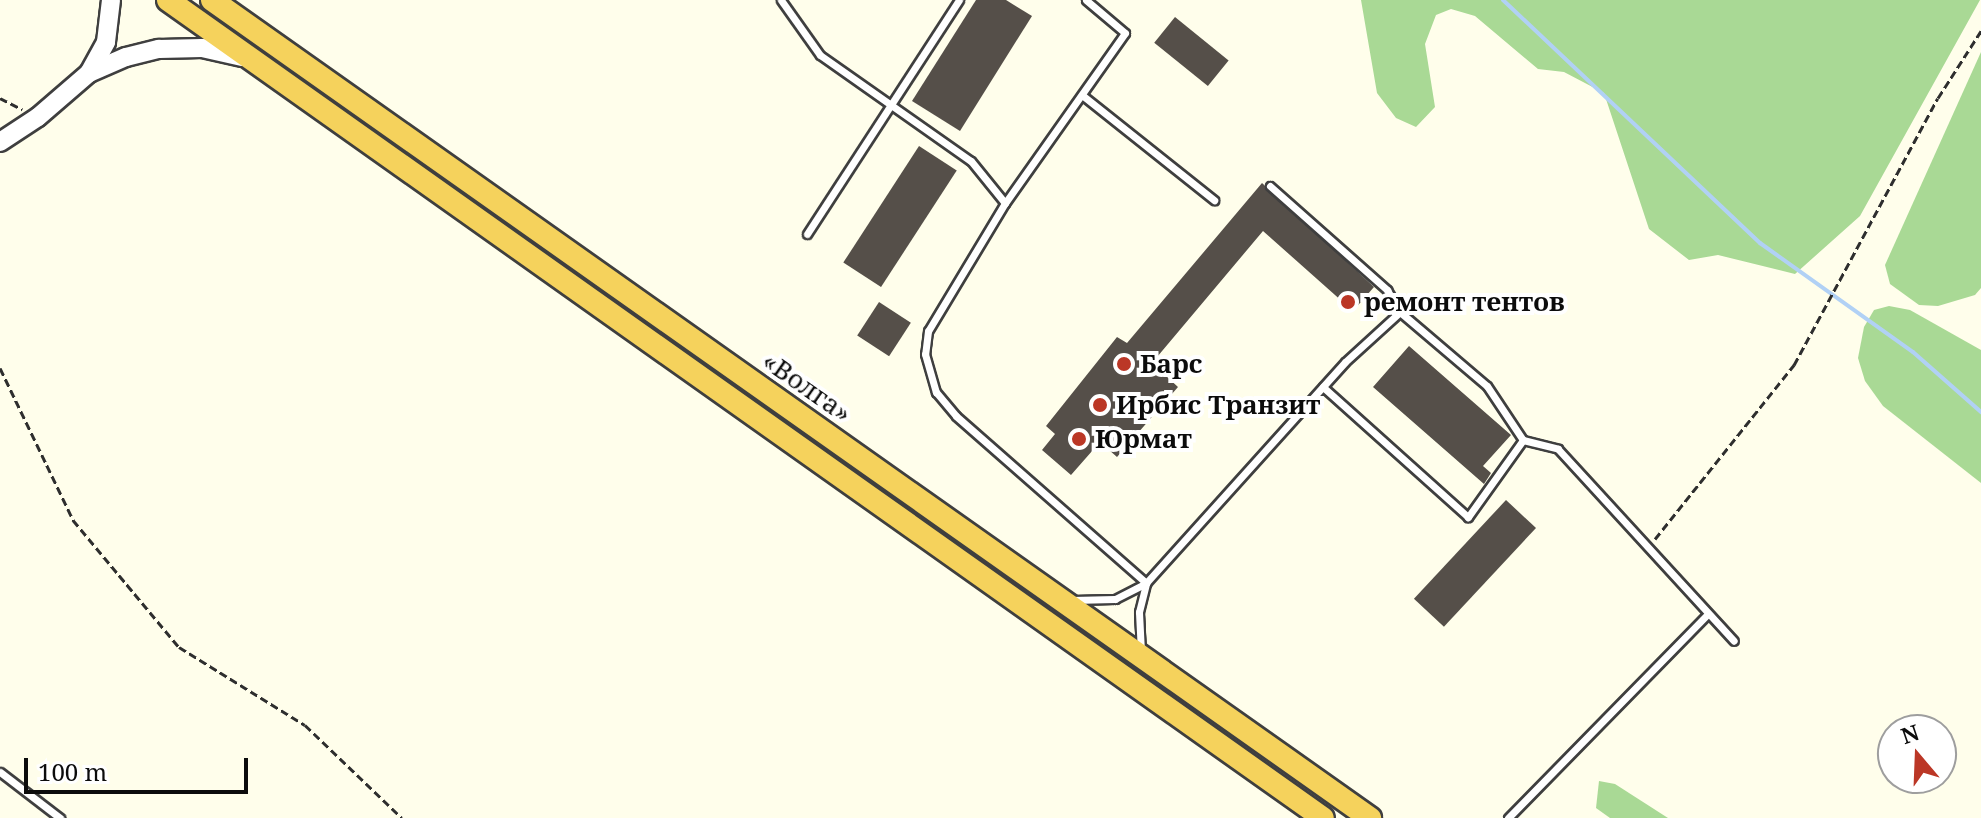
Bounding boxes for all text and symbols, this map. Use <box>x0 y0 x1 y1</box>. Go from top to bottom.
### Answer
place label: ремонт тентов <box>1364 286 1565 318</box>
marker: ремонт тентов <box>1339 293 1357 311</box>
street label: «Волга» <box>756 345 858 429</box>
place label: Барс <box>1140 348 1202 380</box>
marker: Барс <box>1115 355 1133 373</box>
place label: Ирбис Транзит <box>1116 389 1320 421</box>
marker: Ирбис Транзит <box>1091 396 1109 414</box>
place label: Юрмат <box>1095 423 1192 455</box>
marker: Юрмат <box>1070 430 1088 448</box>
north arrow <box>1877 714 1957 794</box>
text: N <box>1897 716 1923 750</box>
scale bar <box>28 742 252 792</box>
text: 100 m <box>38 755 107 788</box>

